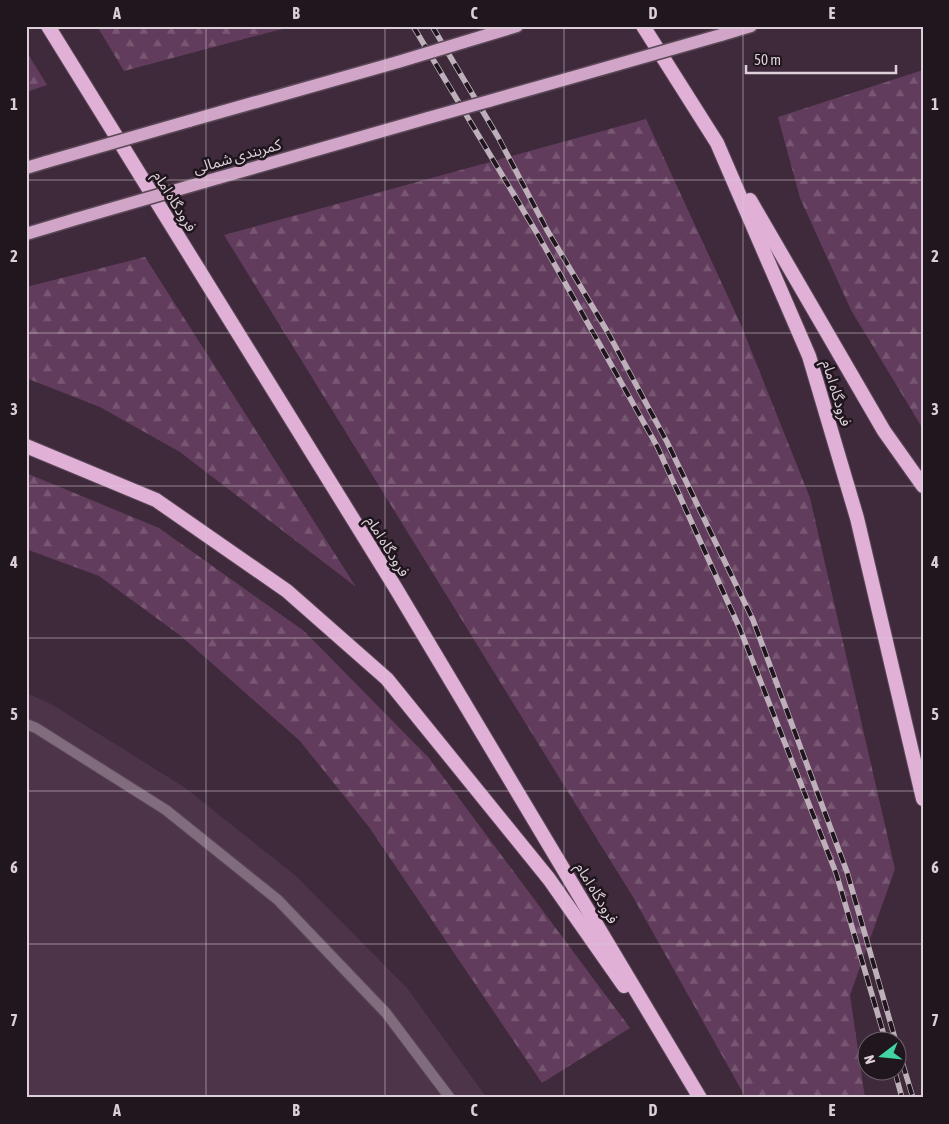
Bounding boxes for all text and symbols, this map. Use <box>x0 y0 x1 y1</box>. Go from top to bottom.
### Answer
text: A <box>112 4 121 22</box>
text: B <box>292 4 300 22</box>
text: C <box>470 4 478 22</box>
text: D <box>649 4 658 22</box>
text: E <box>829 4 836 22</box>
scale bar <box>746 42 896 74</box>
text: 50 m <box>754 51 781 68</box>
text: 1 <box>10 95 18 113</box>
text: 1 <box>931 95 939 113</box>
street label: کمربندی شمالی <box>191 135 284 178</box>
street label: فرودگاه امام <box>147 168 200 236</box>
text: 2 <box>10 247 18 265</box>
text: 2 <box>931 247 939 265</box>
street label: فرودگاه امام <box>816 358 855 429</box>
text: 3 <box>10 400 18 418</box>
text: 3 <box>931 400 939 418</box>
street label: فرودگاه امام <box>360 513 413 581</box>
text: 4 <box>9 553 18 571</box>
text: 4 <box>930 553 939 571</box>
text: 5 <box>10 705 18 723</box>
text: 5 <box>931 705 939 723</box>
text: 6 <box>10 858 18 876</box>
text: 6 <box>931 858 939 876</box>
street label: فرودگاه امام <box>570 859 622 928</box>
text: 7 <box>10 1011 18 1029</box>
text: 7 <box>931 1011 939 1029</box>
north arrow <box>856 1032 906 1082</box>
text: N <box>861 1053 878 1066</box>
text: A <box>112 1101 121 1119</box>
text: B <box>292 1101 300 1119</box>
text: C <box>470 1101 478 1119</box>
text: D <box>649 1101 658 1119</box>
text: E <box>829 1101 836 1119</box>

